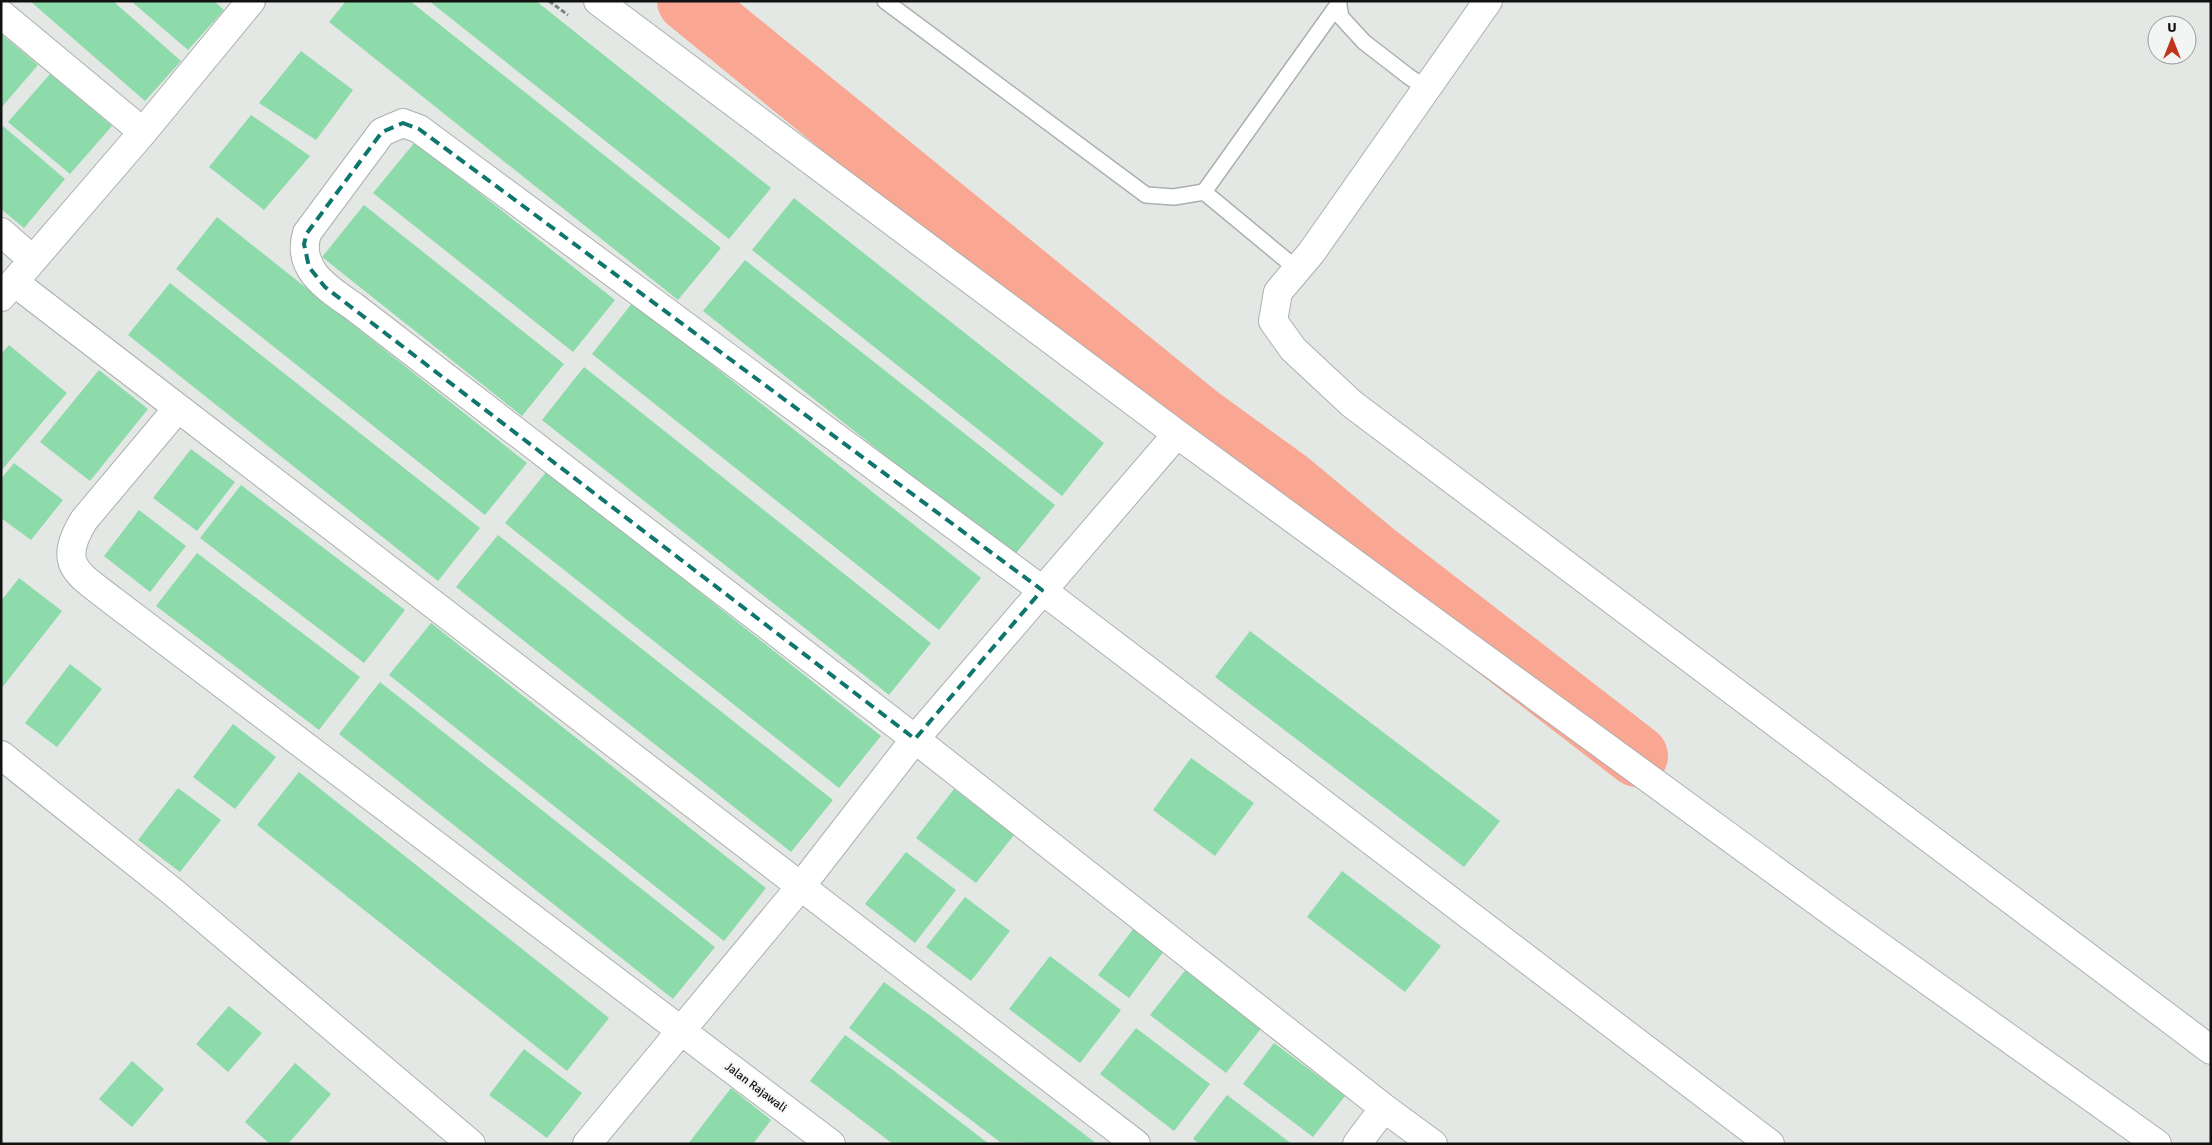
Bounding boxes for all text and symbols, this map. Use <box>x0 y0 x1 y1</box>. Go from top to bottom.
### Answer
north arrow <box>2147 15 2197 65</box>
text: U <box>2167 19 2177 36</box>
street label: Jalan Rajawali <box>722 1059 790 1116</box>

